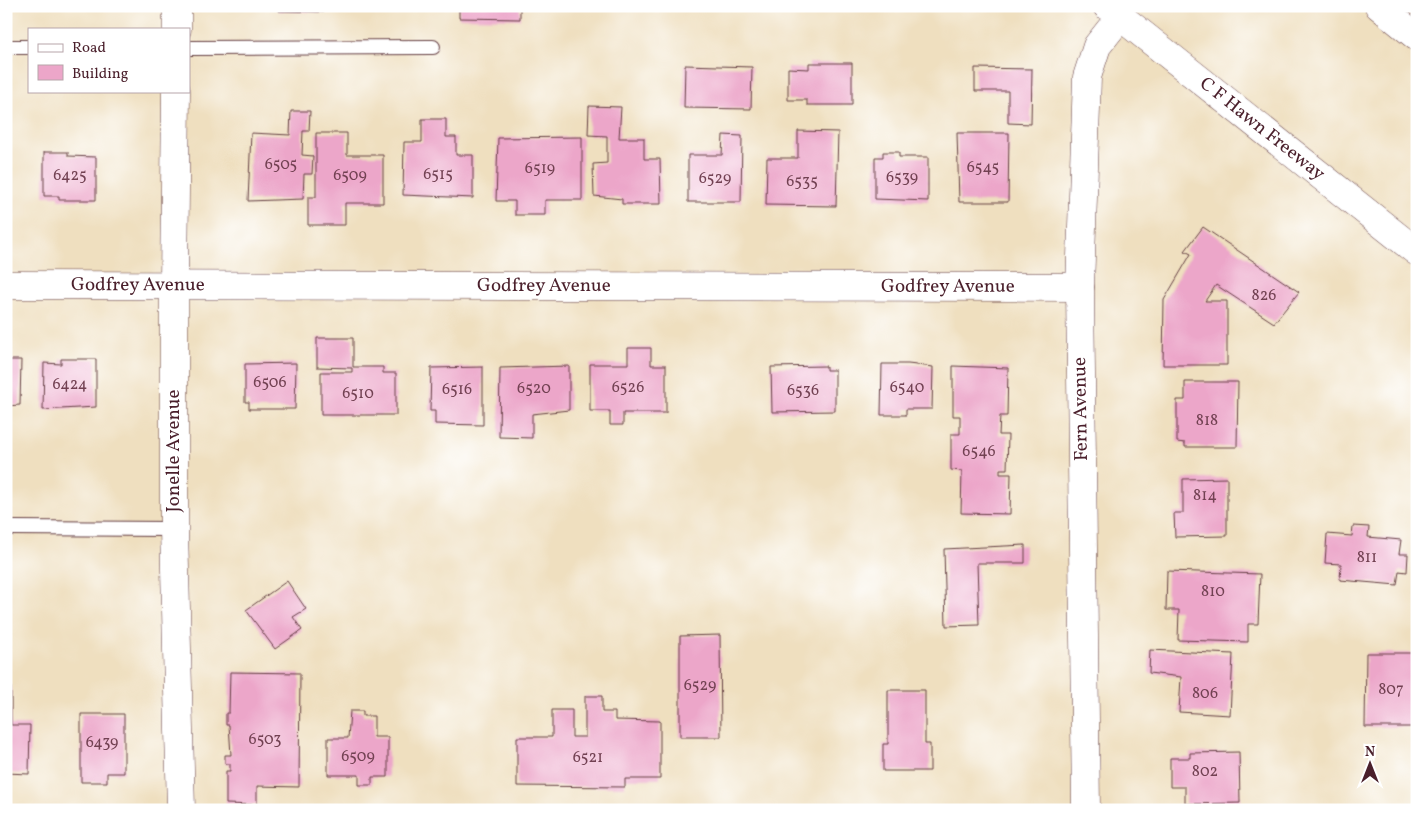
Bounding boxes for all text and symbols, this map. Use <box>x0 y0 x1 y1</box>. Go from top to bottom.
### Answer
legend <box>28 28 190 92</box>
text: Road <box>72 38 106 59</box>
text: Building <box>72 64 129 85</box>
street label: C F Hawn Freeway <box>1194 71 1330 187</box>
house number: 6505 <box>265 154 297 176</box>
house number: 6545 <box>967 157 999 179</box>
house number: 6519 <box>525 158 555 180</box>
house number: 6515 <box>423 164 453 186</box>
house number: 6425 <box>53 165 87 187</box>
house number: 6509 <box>333 165 367 187</box>
house number: 6539 <box>886 167 918 189</box>
house number: 6529 <box>699 168 731 190</box>
house number: 6535 <box>786 171 818 193</box>
street label: Godfrey Avenue <box>71 272 205 298</box>
street label: Godfrey Avenue <box>477 273 611 299</box>
street label: Godfrey Avenue <box>881 274 1015 300</box>
house number: 826 <box>1252 285 1276 307</box>
street label: Fern Avenue <box>1067 357 1095 461</box>
house number: 6506 <box>253 372 287 394</box>
house number: 6424 <box>53 374 87 396</box>
house number: 6526 <box>612 377 644 399</box>
house number: 6540 <box>890 377 924 399</box>
house number: 6520 <box>517 378 551 400</box>
house number: 6516 <box>442 379 472 401</box>
house number: 6536 <box>787 380 819 402</box>
house number: 6510 <box>342 383 374 405</box>
street label: Jonelle Avenue <box>161 389 187 513</box>
house number: 818 <box>1196 410 1218 432</box>
house number: 6546 <box>962 441 996 463</box>
house number: 814 <box>1193 485 1217 507</box>
house number: 811 <box>1357 547 1377 569</box>
house number: 810 <box>1201 581 1225 603</box>
house number: 6529 <box>684 675 716 697</box>
house number: 807 <box>1378 679 1404 701</box>
house number: 806 <box>1192 683 1218 705</box>
house number: 6503 <box>249 729 281 751</box>
house number: 6439 <box>86 732 118 754</box>
north arrow <box>1346 738 1396 788</box>
text: N <box>1365 743 1375 762</box>
house number: 6509 <box>341 746 375 768</box>
house number: 6521 <box>573 747 603 769</box>
house number: 802 <box>1192 761 1218 783</box>

